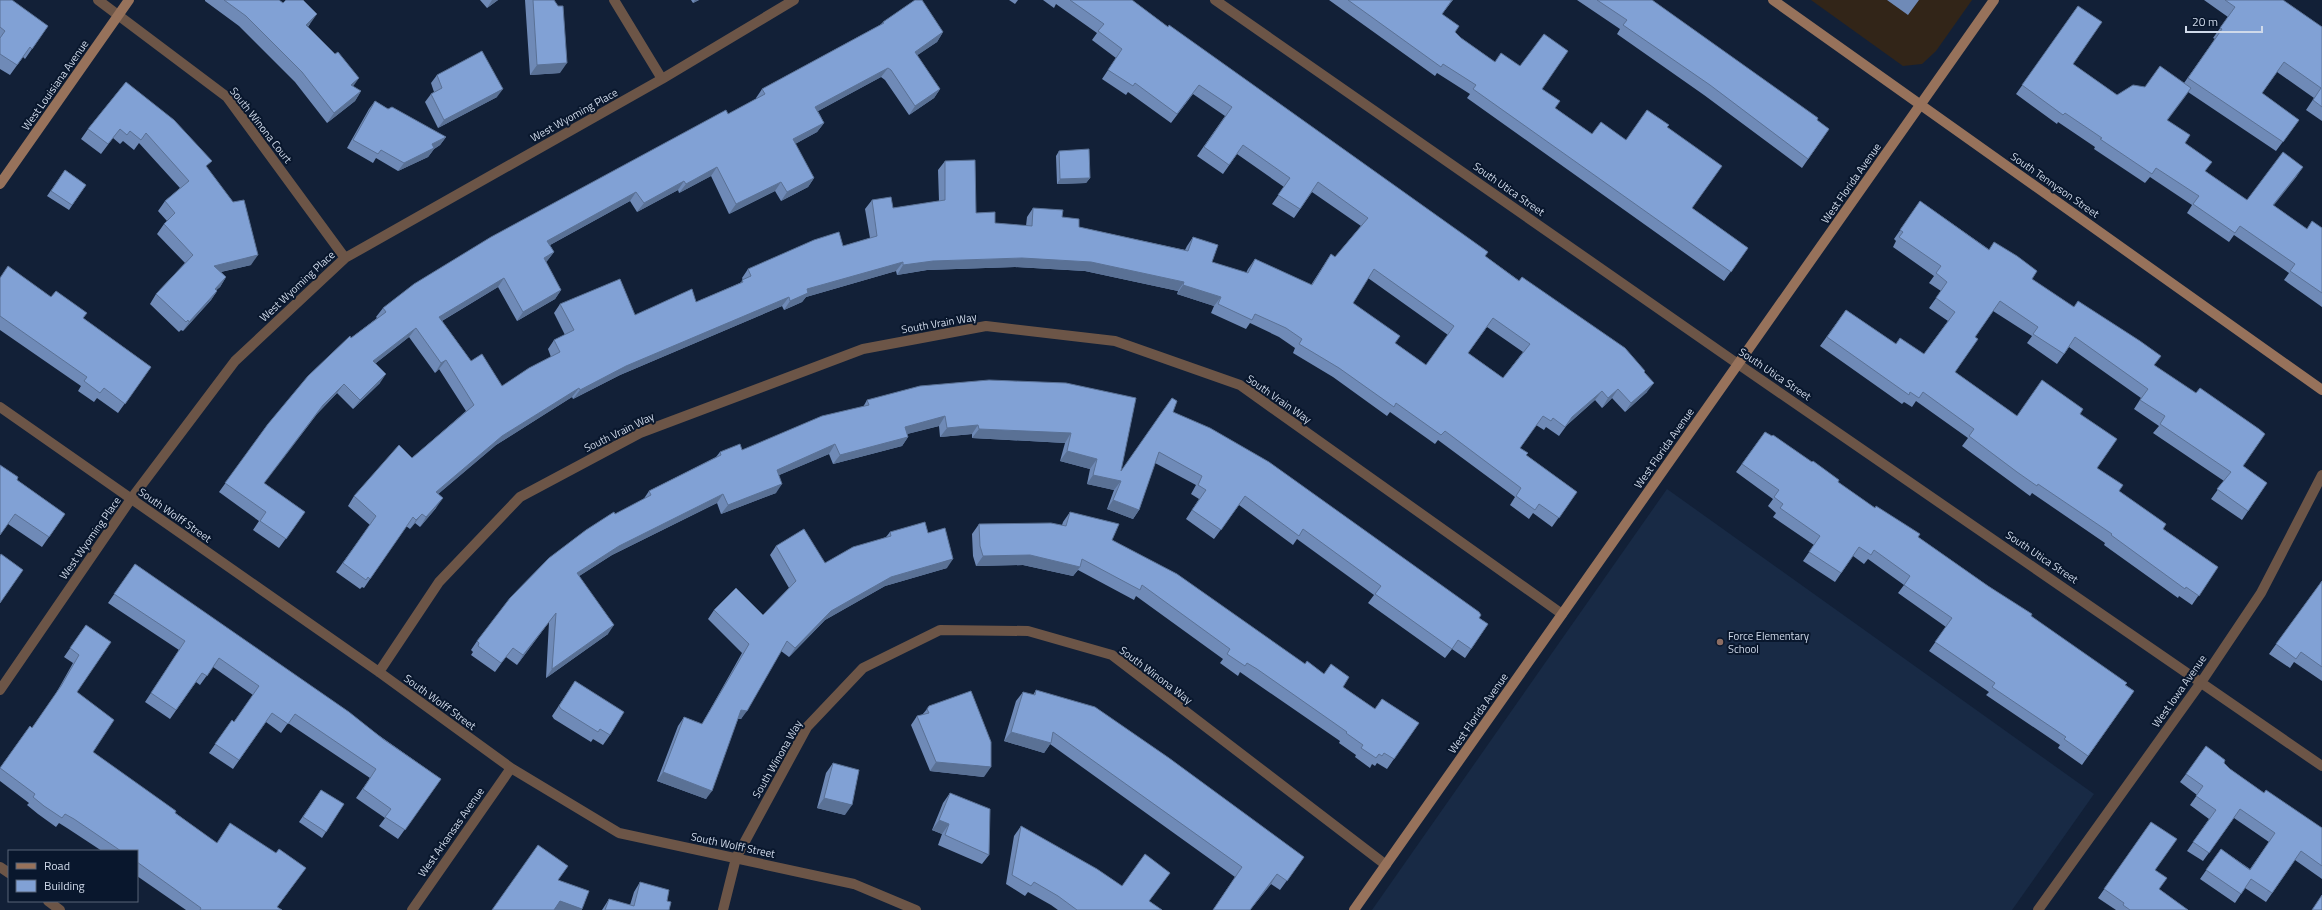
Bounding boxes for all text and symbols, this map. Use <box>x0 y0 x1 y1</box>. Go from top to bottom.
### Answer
scale bar <box>2186 8 2262 34</box>
text: 20 m <box>2192 12 2218 31</box>
street label: West Louisiana Avenue <box>18 36 93 133</box>
street label: South Winona Court <box>226 84 296 167</box>
street label: West Wyoming Place <box>527 84 621 146</box>
street label: West Florida Avenue <box>1817 139 1885 226</box>
street label: South Tennyson Street <box>2008 148 2103 222</box>
street label: South Utica Street <box>1470 158 1548 220</box>
street label: West Wyoming Place <box>256 247 338 325</box>
street label: South Vrain Way <box>900 308 979 338</box>
street label: South Utica Street <box>1736 344 1815 404</box>
street label: South Vrain Way <box>1243 371 1315 428</box>
street label: West Florida Avenue <box>1630 404 1698 491</box>
street label: South Vrain Way <box>581 408 657 456</box>
street label: South Wolff Street <box>135 484 215 546</box>
street label: West Wyoming Place <box>55 493 125 583</box>
street label: South Utica Street <box>2003 527 2082 587</box>
place label: Force Elementary School <box>1728 628 1810 657</box>
marker: Force Elementary School <box>1715 637 1725 647</box>
street label: South Winona Way <box>1116 642 1196 708</box>
street label: West Iowa Avenue <box>2148 651 2210 731</box>
street label: West Florida Avenue <box>1444 669 1512 756</box>
street label: South Wolff Street <box>401 670 479 734</box>
street label: South Winona Way <box>748 716 806 801</box>
street label: West Arkansas Avenue <box>414 784 488 880</box>
street label: South Wolff Street <box>689 828 777 862</box>
legend <box>8 850 138 902</box>
text: Road <box>44 856 70 875</box>
text: Building <box>44 876 85 895</box>

